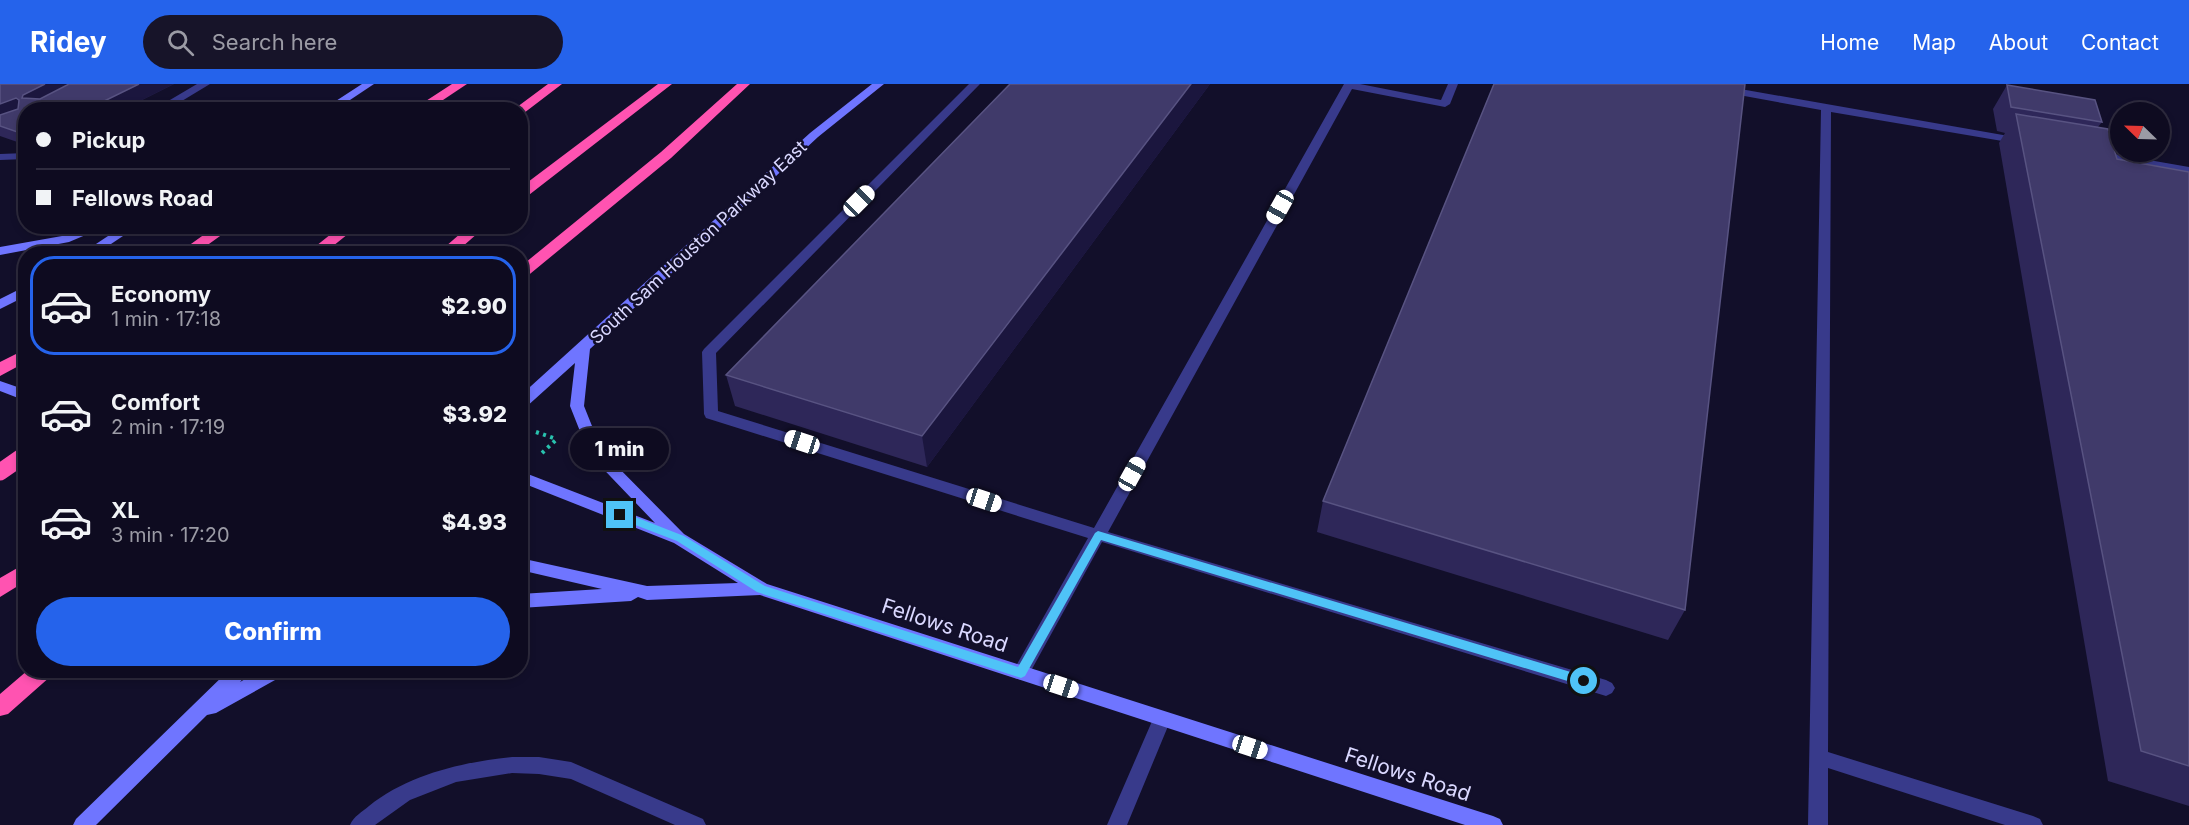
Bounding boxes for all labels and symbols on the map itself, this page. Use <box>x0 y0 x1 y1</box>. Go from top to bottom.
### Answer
north arrow <box>2110 102 2170 162</box>
street label: South Sam Houston Parkway East <box>585 136 811 348</box>
car <box>840 182 878 220</box>
car <box>1263 187 1297 227</box>
callout: 1 min <box>570 428 670 470</box>
car <box>782 428 822 456</box>
car <box>1115 454 1149 494</box>
car <box>964 486 1004 514</box>
route end <box>606 501 633 528</box>
street label: Fellows Road <box>879 593 1011 657</box>
route start <box>1570 667 1597 694</box>
car <box>1041 672 1081 700</box>
car <box>1230 733 1270 761</box>
street label: Fellows Road <box>1342 742 1474 806</box>

